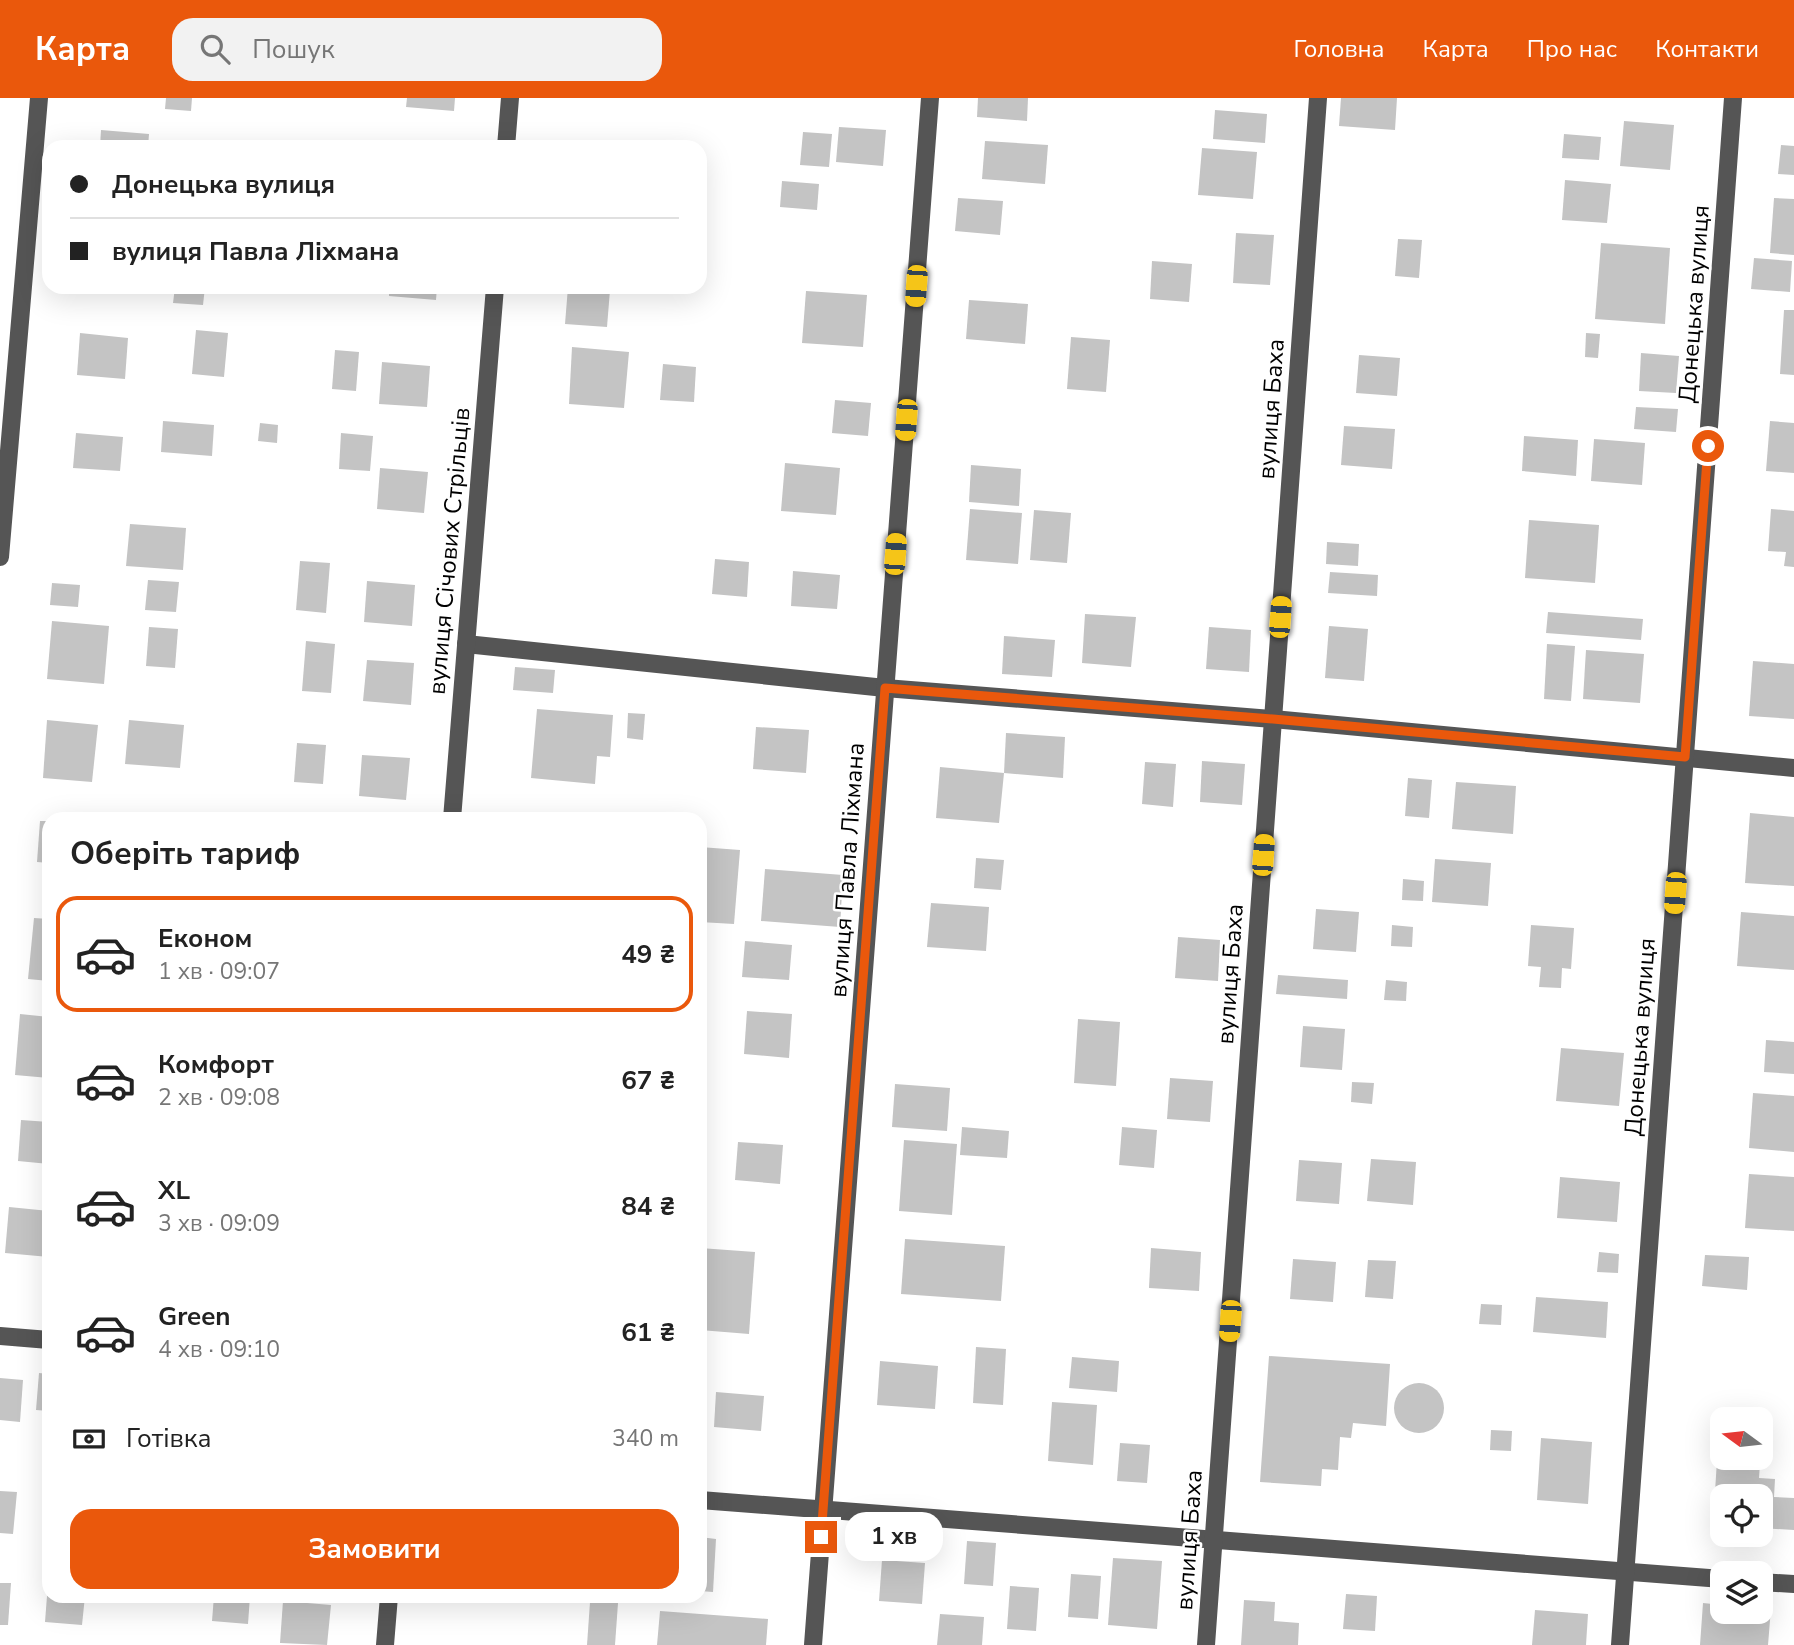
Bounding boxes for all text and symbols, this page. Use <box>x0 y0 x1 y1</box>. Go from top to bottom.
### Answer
search box <box>172 18 662 81</box>
text: Карта <box>35 27 130 72</box>
icon: search <box>196 30 234 68</box>
text: Пошук <box>252 32 335 67</box>
text: Головна <box>1294 33 1385 65</box>
text: Карта <box>1423 33 1489 65</box>
text: Про нас <box>1527 33 1617 65</box>
text: Контакти <box>1655 33 1759 65</box>
text: Донецька вулиця <box>112 167 335 202</box>
street label: Донецька вулиця <box>1671 204 1717 404</box>
text: вулиця Павла Ліхмана <box>112 234 399 269</box>
car <box>905 264 928 308</box>
street label: вулиця Баха <box>1250 338 1292 480</box>
car <box>895 398 918 442</box>
street label: вулиця Січових Стрільців <box>421 406 477 696</box>
route start <box>1692 430 1724 462</box>
car <box>884 532 907 576</box>
car <box>1269 595 1292 639</box>
street label: вулиця Павла Ліхмана <box>822 741 872 999</box>
text: Оберіть тариф <box>70 832 300 875</box>
car <box>1252 833 1275 877</box>
car <box>1664 871 1687 915</box>
street label: вулиця Баха <box>1209 903 1251 1045</box>
text: Економ <box>158 921 252 956</box>
icon: car <box>74 923 137 986</box>
text: 49 ₴ <box>621 937 675 972</box>
street label: Донецька вулиця <box>1617 937 1663 1137</box>
text: 1 хв · 09:07 <box>158 956 280 987</box>
text: Комфорт <box>158 1047 274 1082</box>
icon: car <box>74 1049 137 1112</box>
text: 67 ₴ <box>621 1063 675 1098</box>
text: 2 хв · 09:08 <box>158 1082 280 1113</box>
text: XL <box>158 1173 190 1208</box>
icon: car <box>74 1175 137 1238</box>
text: 84 ₴ <box>621 1189 675 1224</box>
text: 3 хв · 09:09 <box>158 1208 280 1239</box>
text: Green <box>158 1299 231 1334</box>
car <box>1219 1299 1242 1343</box>
icon: car <box>74 1301 137 1364</box>
text: 61 ₴ <box>621 1315 675 1350</box>
text: 4 хв · 09:10 <box>158 1334 280 1365</box>
north arrow <box>1710 1407 1773 1470</box>
map controls <box>1710 1407 1773 1624</box>
icon: cash <box>70 1420 108 1458</box>
text: Готівка <box>126 1421 211 1456</box>
text: 340 m <box>612 1423 679 1454</box>
street label: вулиця Баха <box>1168 1469 1210 1611</box>
button: locate <box>1710 1484 1773 1547</box>
button: Замовити <box>70 1509 679 1589</box>
callout: 1 хв <box>846 1512 944 1562</box>
route end <box>805 1521 837 1553</box>
text: 1 хв <box>871 1521 917 1552</box>
button: layers <box>1710 1561 1773 1624</box>

